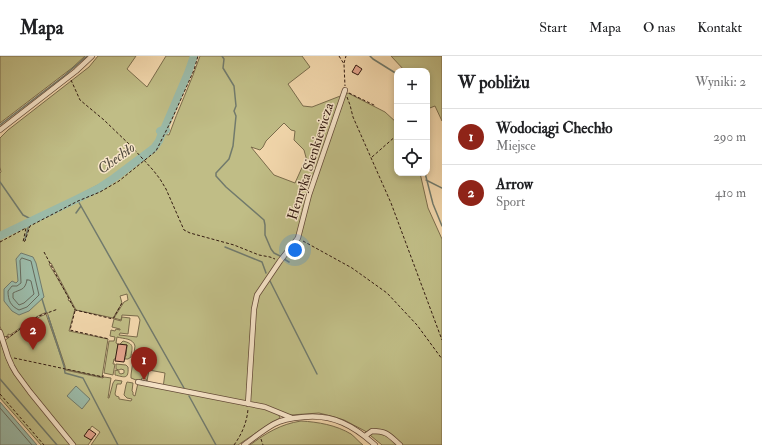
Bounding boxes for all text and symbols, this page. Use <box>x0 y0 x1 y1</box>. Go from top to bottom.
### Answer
text: Mapa <box>20 16 64 40</box>
text: Start <box>539 19 567 36</box>
text: Mapa <box>589 19 621 36</box>
text: O nas <box>643 19 675 36</box>
text: Kontakt <box>697 19 742 36</box>
map controls <box>394 68 430 176</box>
button: + <box>394 68 430 104</box>
text: W pobliżu <box>458 72 530 93</box>
text: Wyniki: 2 <box>695 74 746 90</box>
street label: Henryka Sienkiewicza <box>284 100 338 222</box>
button: − <box>394 104 430 140</box>
text: Wodociągi Chechło <box>496 119 613 138</box>
text: 1 <box>469 129 473 145</box>
text: 290 m <box>713 129 746 145</box>
water label: Chechło <box>94 138 139 178</box>
text: Miejsce <box>496 138 536 154</box>
button: locate <box>394 140 430 176</box>
text: Arrow <box>496 175 533 194</box>
text: 2 <box>468 185 474 201</box>
text: 410 m <box>715 185 746 201</box>
text: Sport <box>496 194 525 210</box>
your location <box>285 240 305 260</box>
pin: 2 <box>20 317 46 350</box>
pin: 1 <box>131 347 157 380</box>

